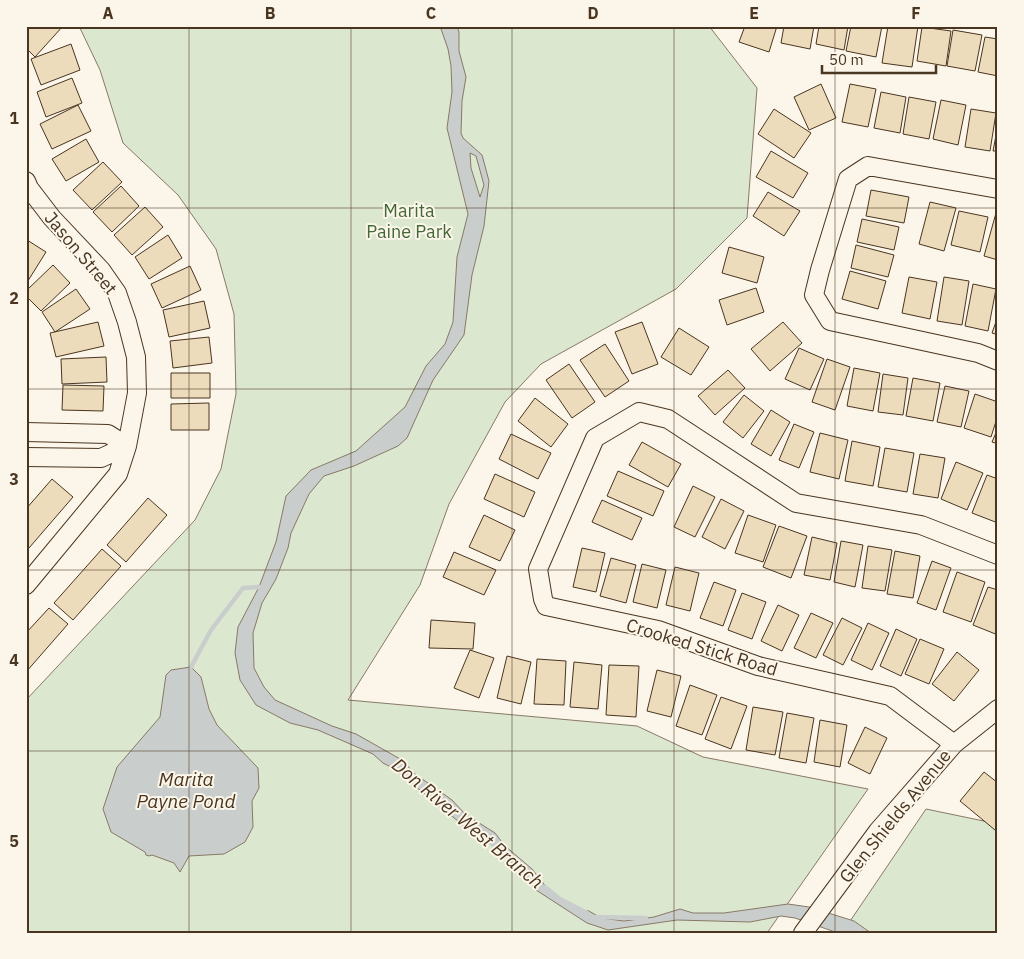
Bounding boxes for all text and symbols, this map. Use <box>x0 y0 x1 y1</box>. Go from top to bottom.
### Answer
text: A <box>103 3 114 23</box>
text: B <box>265 3 276 23</box>
text: C <box>426 3 436 23</box>
text: D <box>587 3 599 23</box>
text: E <box>749 3 759 23</box>
text: F <box>911 3 921 23</box>
scale bar <box>822 42 935 74</box>
text: 50 m <box>829 50 864 69</box>
text: 1 <box>9 108 19 128</box>
park label: Marita Paine Park <box>366 199 452 243</box>
street label: Jason Street <box>40 207 122 299</box>
text: 2 <box>9 288 19 308</box>
text: 3 <box>9 469 19 489</box>
street label: Crooked Stick Road <box>624 613 780 681</box>
text: 4 <box>9 650 19 670</box>
street label: Glen Shields Avenue <box>834 744 956 887</box>
water label: Don River West Branch <box>387 753 549 893</box>
water label: Marita Payne Pond <box>136 767 236 813</box>
text: 5 <box>9 831 19 851</box>

